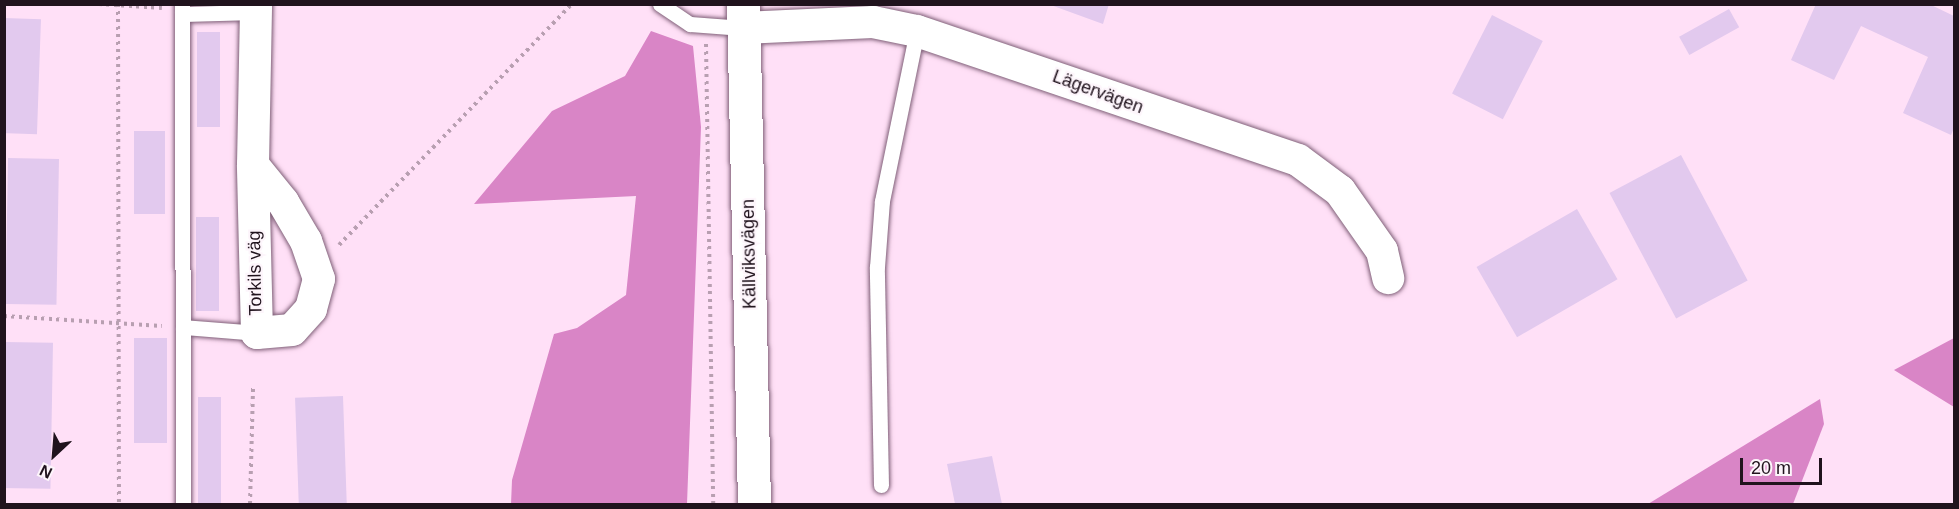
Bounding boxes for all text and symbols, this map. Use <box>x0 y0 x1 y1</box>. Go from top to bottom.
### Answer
street label: Lägervägen <box>1050 66 1146 118</box>
street label: Källviksvägen <box>737 199 761 309</box>
street label: Torkils väg <box>243 230 267 316</box>
north arrow <box>24 425 84 485</box>
scale bar <box>1743 446 1826 484</box>
text: 20 m <box>1751 458 1791 478</box>
text: N <box>37 461 55 482</box>

